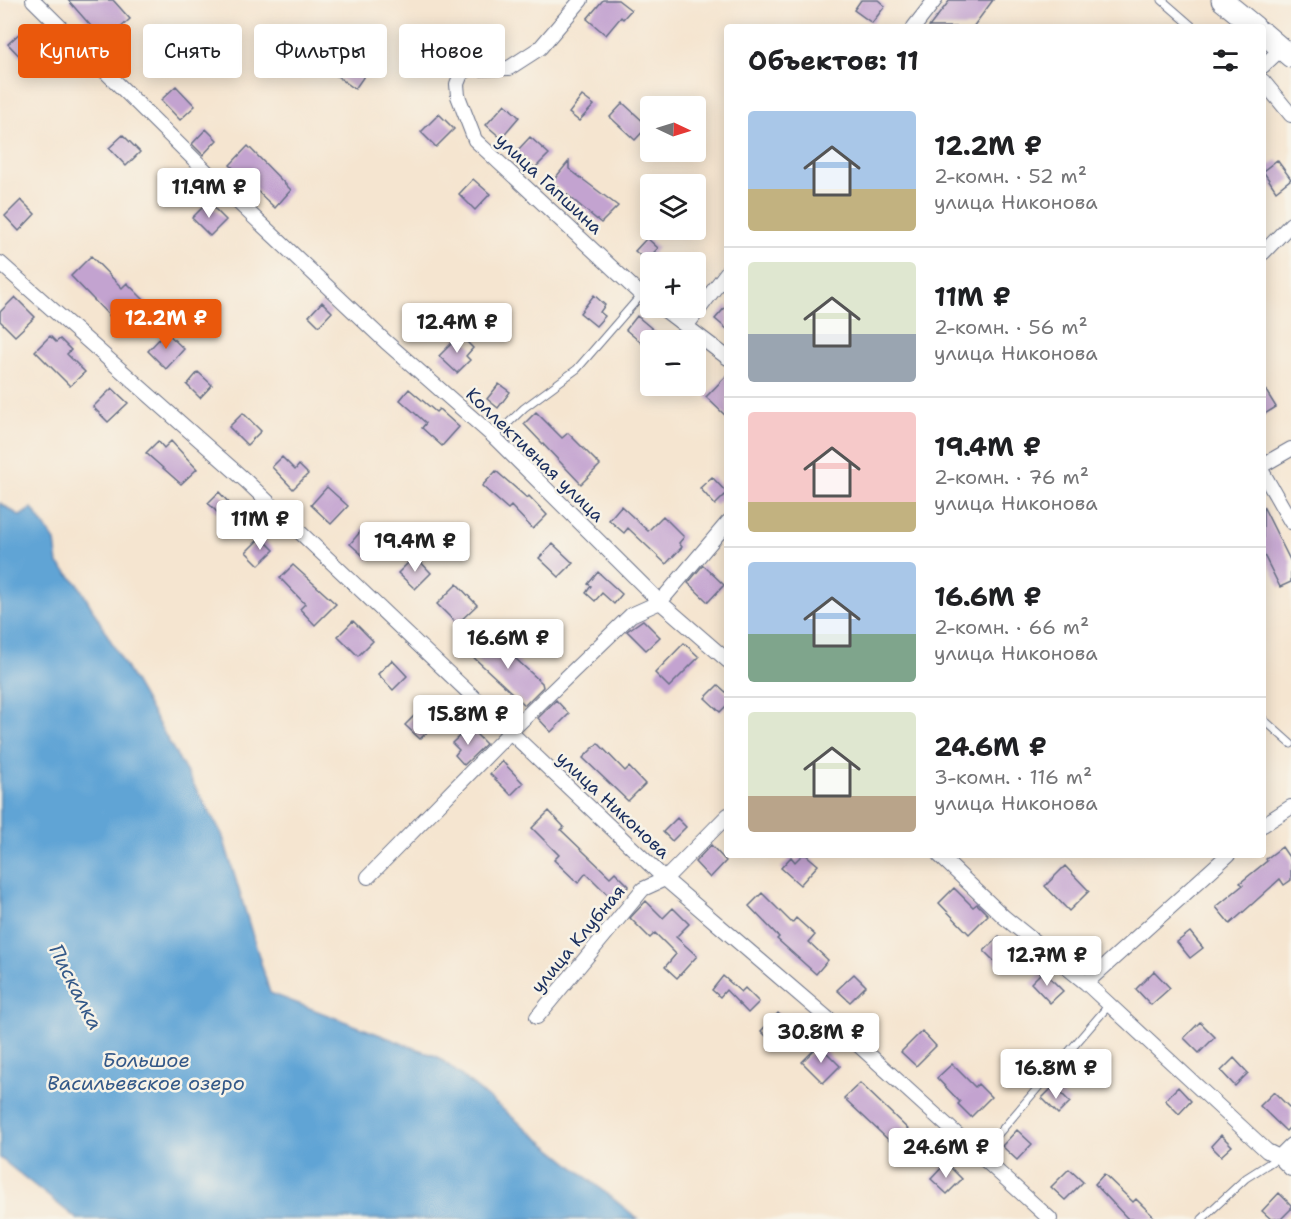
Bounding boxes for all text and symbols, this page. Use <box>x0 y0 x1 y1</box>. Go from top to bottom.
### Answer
chip: Купить <box>18 24 131 78</box>
chip: Снять <box>143 24 242 78</box>
chip: Фильтры <box>254 24 387 78</box>
chip: Новое <box>399 24 505 78</box>
text: Объектов: 11 <box>748 43 919 78</box>
icon: filters <box>1209 44 1242 77</box>
north arrow <box>640 96 706 162</box>
map controls <box>640 96 706 396</box>
street label: улица Гапшина <box>490 128 608 240</box>
text: 12.2M ₽ <box>934 128 1042 163</box>
icon: home <box>796 135 868 207</box>
text: 2-комн. · 52 m² <box>934 163 1087 189</box>
pin: 11.9M ₽ <box>154 168 264 219</box>
text: 11.9M ₽ <box>171 174 247 200</box>
button: layers <box>640 174 706 240</box>
text: улица Никонова <box>934 189 1098 215</box>
button: + <box>640 252 706 318</box>
text: 11M ₽ <box>934 279 1011 314</box>
icon: home <box>796 286 868 358</box>
pin: 12.2M ₽ <box>111 299 221 350</box>
pin: 12.4M ₽ <box>402 303 512 354</box>
text: 12.2M ₽ <box>124 305 208 331</box>
text: 12.4M ₽ <box>416 309 498 335</box>
text: 2-комн. · 56 m² <box>934 314 1088 340</box>
button: − <box>640 330 706 396</box>
text: улица Никонова <box>934 340 1098 366</box>
street label: Коллективная улица <box>461 383 609 527</box>
text: 19.4M ₽ <box>934 429 1041 464</box>
icon: home <box>796 436 868 508</box>
text: 2-комн. · 76 m² <box>934 464 1089 490</box>
text: улица Никонова <box>934 490 1098 516</box>
pin: 11M ₽ <box>218 500 302 551</box>
text: 11M ₽ <box>230 506 290 532</box>
pin: 19.4M ₽ <box>360 522 470 573</box>
text: 19.4M ₽ <box>374 528 456 554</box>
text: 16.6M ₽ <box>934 579 1042 614</box>
icon: home <box>796 586 868 658</box>
text: 2-комн. · 66 m² <box>934 614 1089 640</box>
pin: 16.6M ₽ <box>453 619 563 670</box>
text: 16.6M ₽ <box>467 625 549 651</box>
text: улица Никонова <box>934 640 1098 666</box>
pin: 15.8M ₽ <box>413 695 523 746</box>
text: 15.8M ₽ <box>427 701 509 727</box>
text: 24.6M ₽ <box>934 729 1047 764</box>
icon: home <box>796 736 868 808</box>
street label: улица Никонова <box>551 746 675 864</box>
text: 3-комн. · 116 m² <box>934 764 1092 790</box>
text: улица Никонова <box>934 790 1098 816</box>
street label: улица Клубная <box>526 880 630 998</box>
pin: 12.7M ₽ <box>992 936 1102 987</box>
water label: Пискалка <box>43 940 109 1034</box>
text: 12.7M ₽ <box>1006 942 1088 968</box>
pin: 30.8M ₽ <box>766 1013 876 1064</box>
text: 30.8M ₽ <box>777 1019 865 1045</box>
water label: Большое Васильевское озеро <box>47 1047 245 1096</box>
pin: 16.8M ₽ <box>1001 1049 1111 1100</box>
text: 16.8M ₽ <box>1015 1055 1098 1081</box>
pin: 24.6M ₽ <box>891 1128 1001 1179</box>
text: 24.6M ₽ <box>903 1134 989 1160</box>

